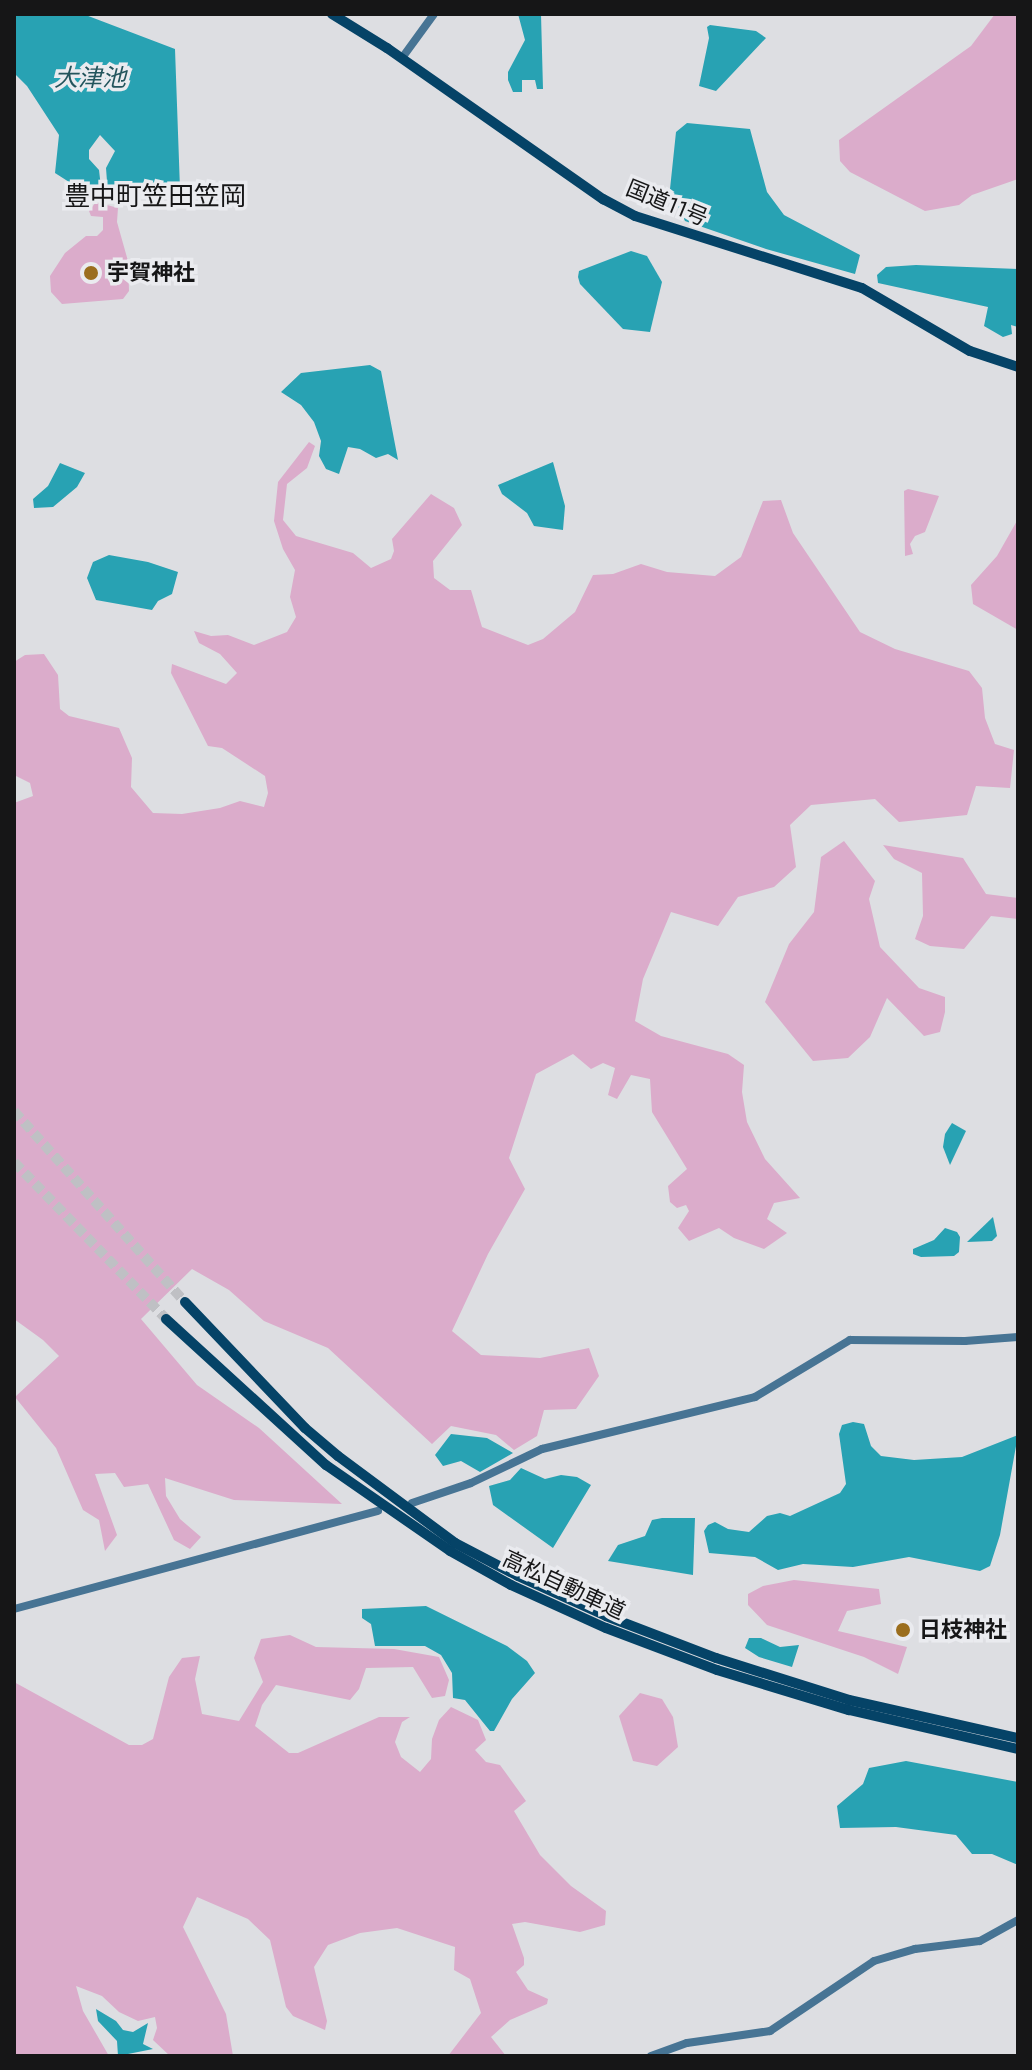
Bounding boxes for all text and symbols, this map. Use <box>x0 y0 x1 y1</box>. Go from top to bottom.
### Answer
water label: 大津池 <box>54 64 126 92</box>
street label: 国道11号 <box>622 175 712 231</box>
district label: 豊中町笠田笠岡 <box>64 181 246 213</box>
place label: 宇賀神社 <box>107 260 195 286</box>
marker: 宇賀神社 <box>82 264 100 282</box>
street label: 高松自動車道 <box>499 1545 629 1625</box>
place label: 日枝神社 <box>919 1617 1007 1643</box>
marker: 日枝神社 <box>894 1621 912 1639</box>

